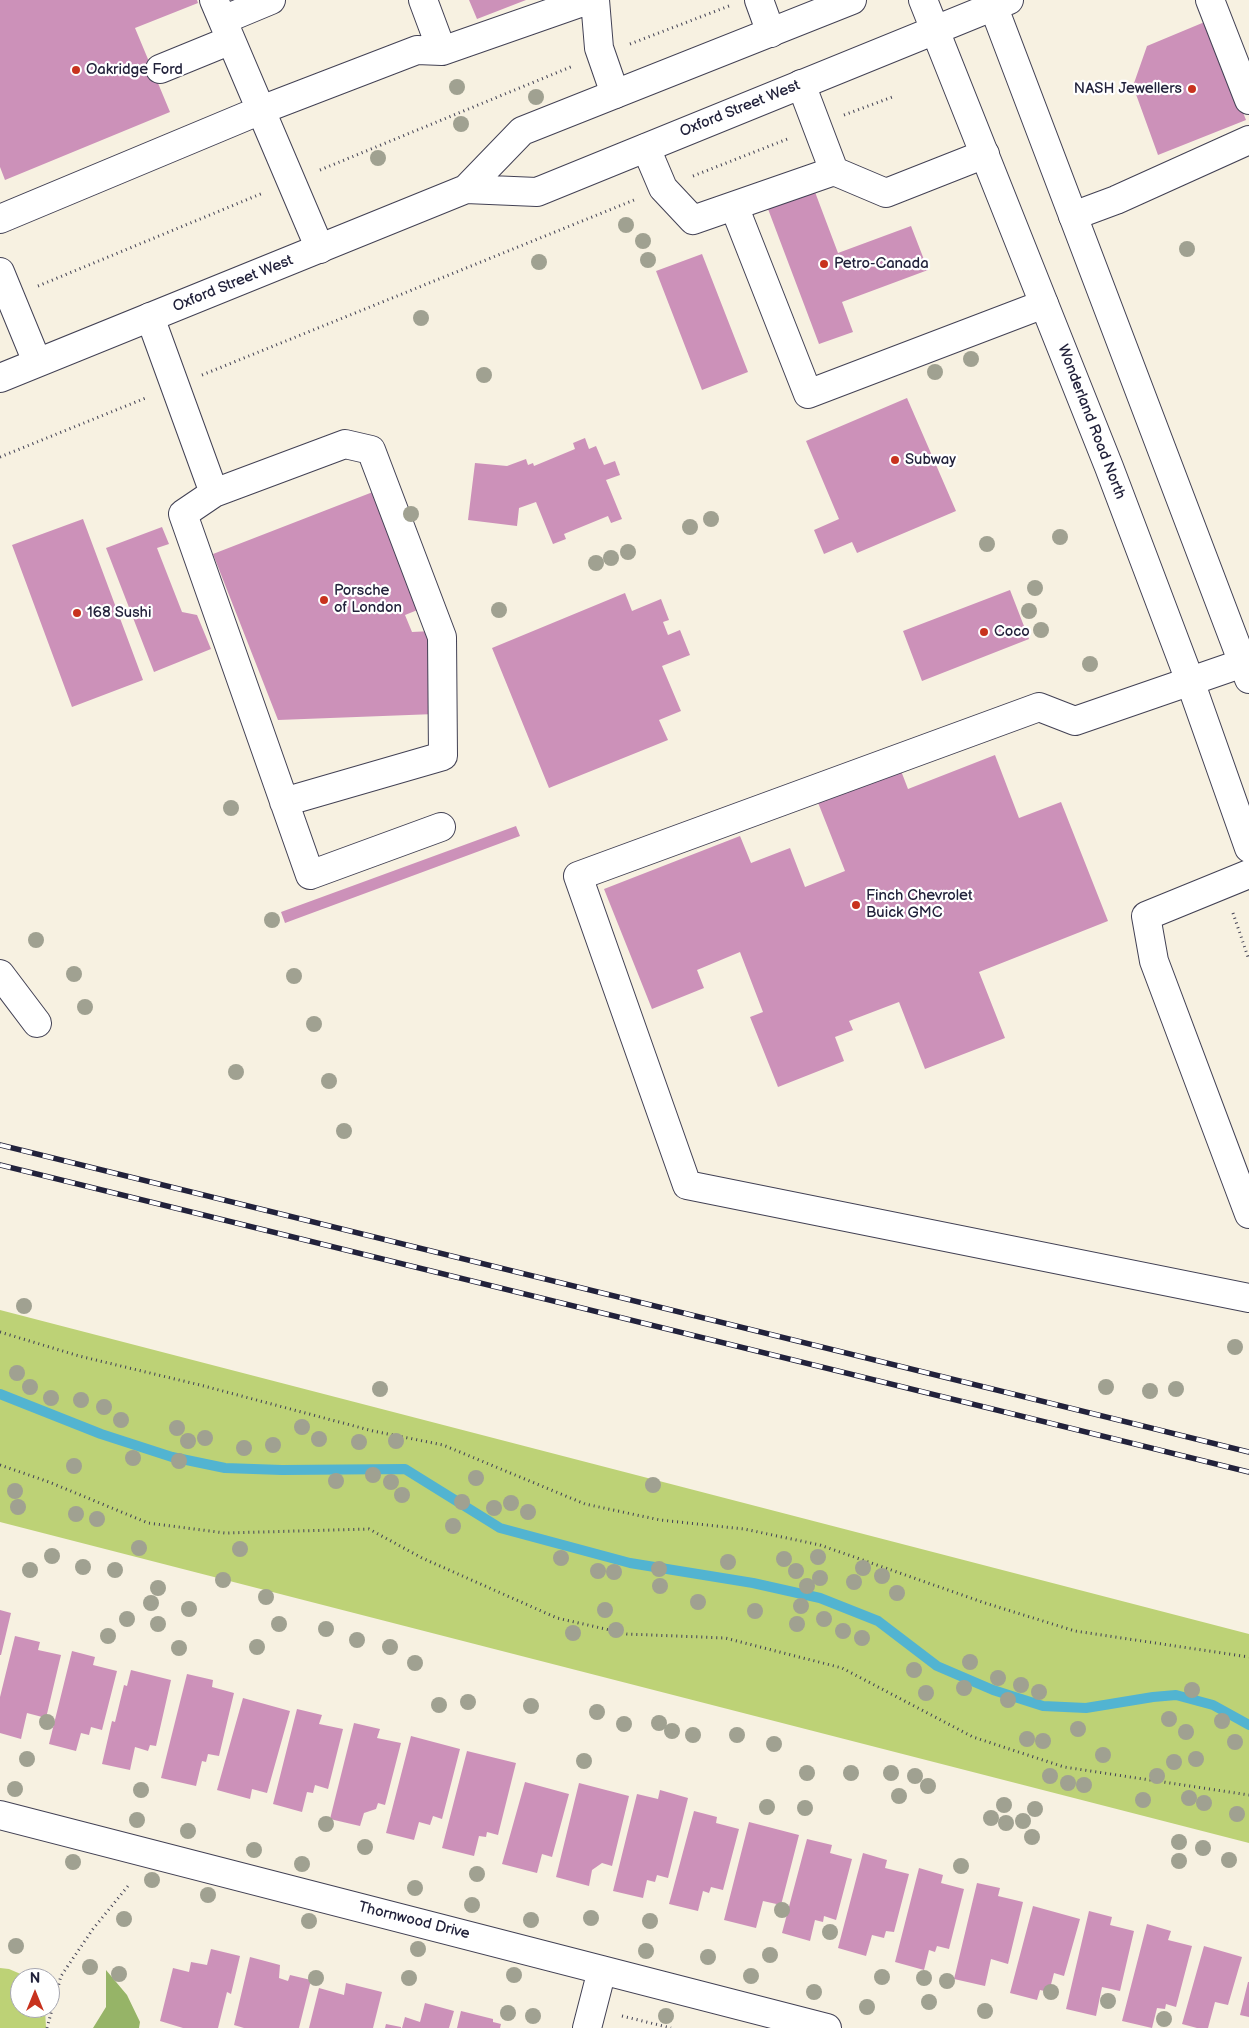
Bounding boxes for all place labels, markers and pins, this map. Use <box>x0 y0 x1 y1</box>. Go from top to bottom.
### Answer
place label: Oakridge Ford <box>86 61 183 79</box>
marker: Oakridge Ford <box>70 64 82 76</box>
place label: NASH Jewellers <box>1074 80 1182 98</box>
marker: NASH Jewellers <box>1186 83 1198 95</box>
place label: Petro-Canada <box>834 255 929 273</box>
marker: Petro-Canada <box>818 258 830 270</box>
place label: Subway <box>905 451 956 469</box>
marker: Subway <box>889 454 901 466</box>
place label: Porsche of London <box>334 582 402 617</box>
marker: Porsche of London <box>318 594 330 606</box>
place label: 168 Sushi <box>87 604 151 622</box>
marker: 168 Sushi <box>71 607 83 619</box>
place label: Coco <box>994 623 1030 641</box>
marker: Coco <box>978 626 990 638</box>
place label: Finch Chevrolet Buick GMC <box>866 887 973 922</box>
marker: Finch Chevrolet Buick GMC <box>850 899 862 911</box>

